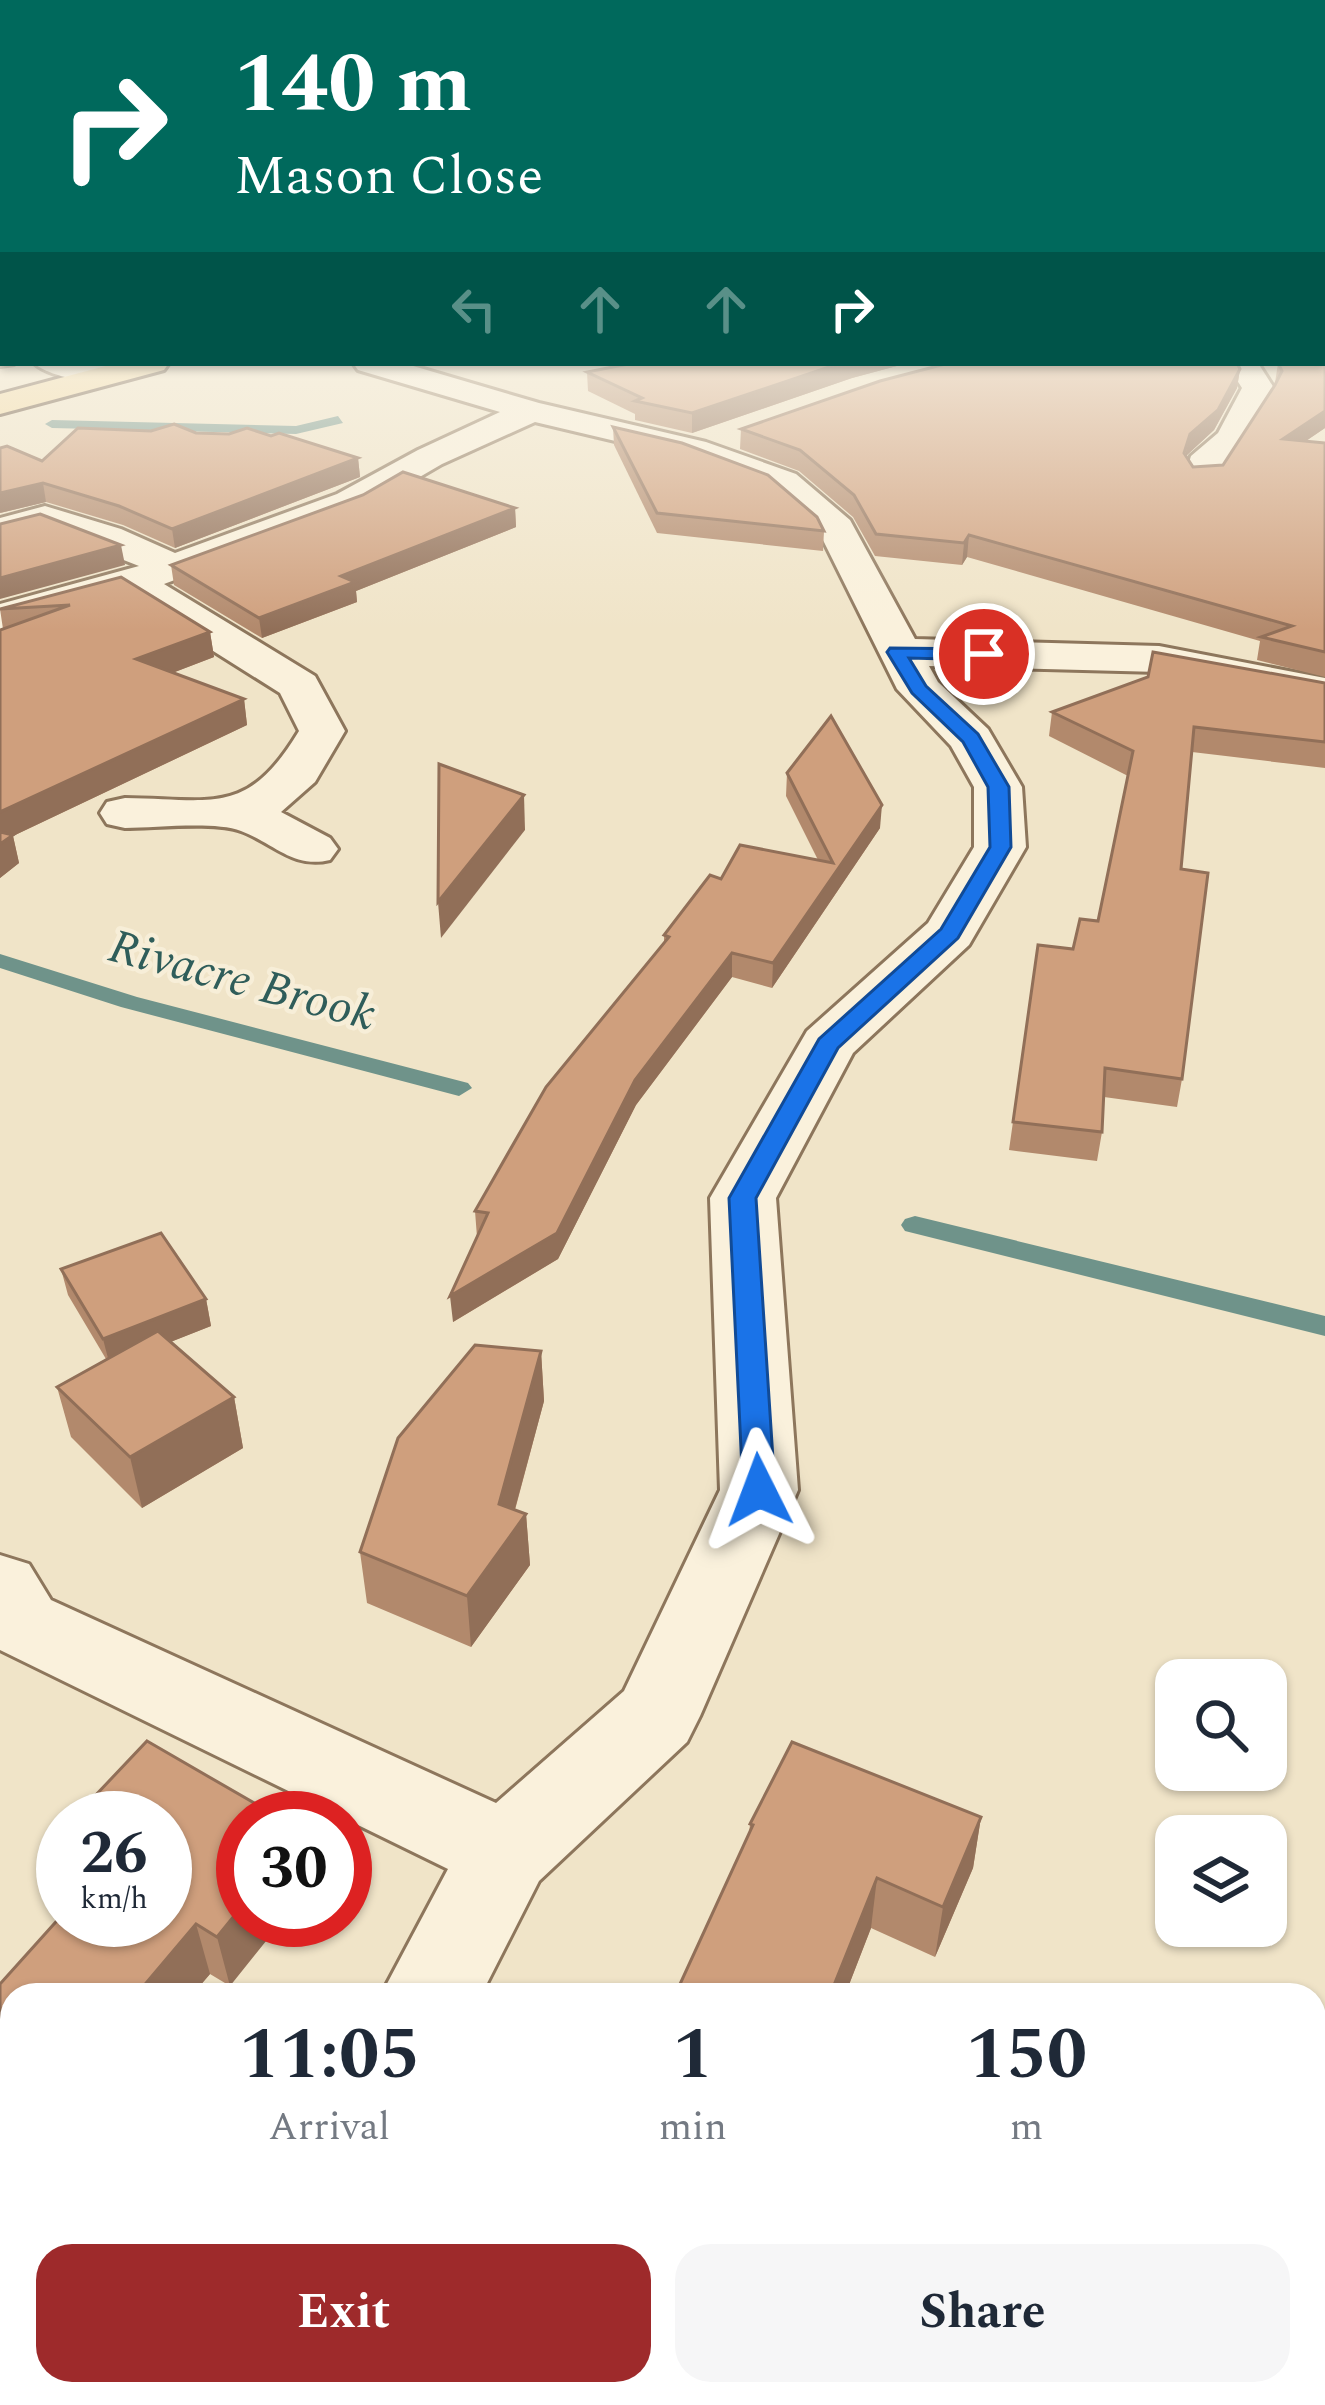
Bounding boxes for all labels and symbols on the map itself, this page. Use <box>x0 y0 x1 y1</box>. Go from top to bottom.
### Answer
pin <box>933 603 1035 705</box>
water label: Rivacre Brook <box>101 910 383 1052</box>
position arrow <box>696 1427 822 1553</box>
speed limit sign: 30 <box>216 1791 372 1947</box>

